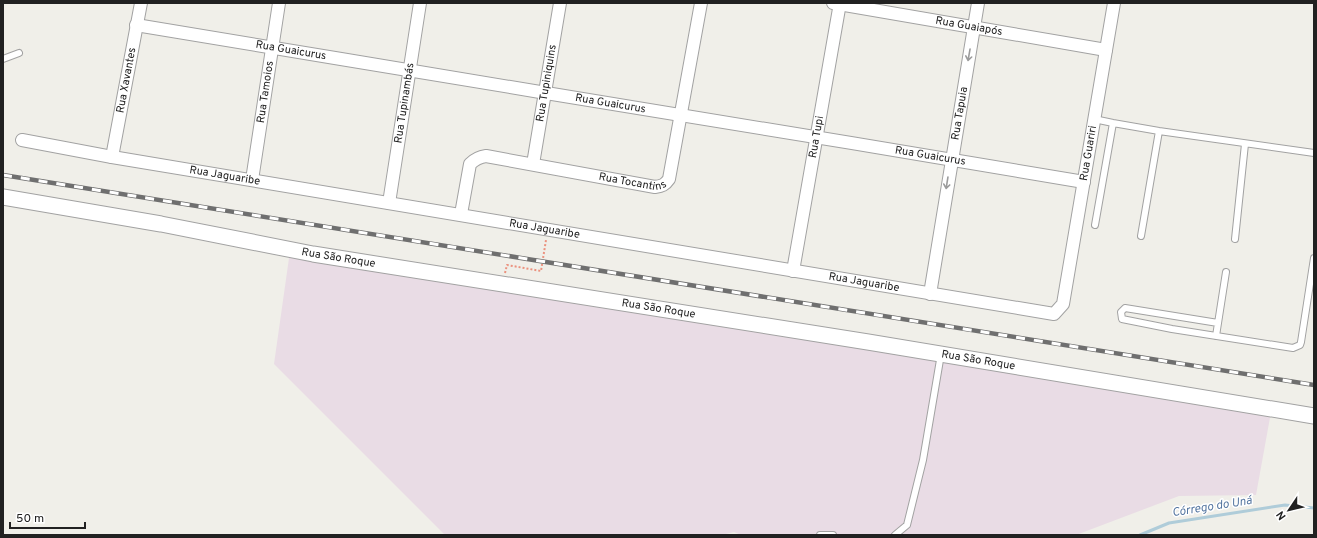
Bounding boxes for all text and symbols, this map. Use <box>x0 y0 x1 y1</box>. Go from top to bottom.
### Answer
street label: Rua Guaiapós <box>934 14 1004 39</box>
street label: Rua Guaicurus <box>255 38 327 63</box>
street label: Rua Tupiniquins <box>533 43 560 123</box>
street label: Rua Xavantes <box>113 46 139 114</box>
one-way arrow <box>965 48 973 61</box>
street label: Rua Tamoios <box>254 60 277 124</box>
street label: Rua Tupinambás <box>391 62 418 144</box>
street label: Rua Tapuia <box>948 85 971 141</box>
street label: Rua Guaicurus <box>574 91 647 116</box>
street label: Rua Tupi <box>806 115 827 159</box>
street label: Rua Guariri <box>1077 125 1100 182</box>
street label: Rua Guaicurus <box>894 143 967 169</box>
street label: Rua Jaguaribe <box>188 163 261 189</box>
street label: Rua Tocantins <box>597 170 669 194</box>
one-way arrow <box>943 177 951 190</box>
street label: Rua Jaguaribe <box>508 216 581 242</box>
street label: Rua São Roque <box>300 245 376 271</box>
street label: Rua Jaguaribe <box>828 270 901 295</box>
street label: Rua São Roque <box>621 296 696 322</box>
street label: Rua São Roque <box>940 347 1016 373</box>
north arrow <box>1269 490 1309 530</box>
water label: Córrego do Uná <box>1171 493 1255 521</box>
scale bar <box>10 504 85 530</box>
text: N <box>1274 508 1290 522</box>
text: 50 m <box>16 511 44 527</box>

